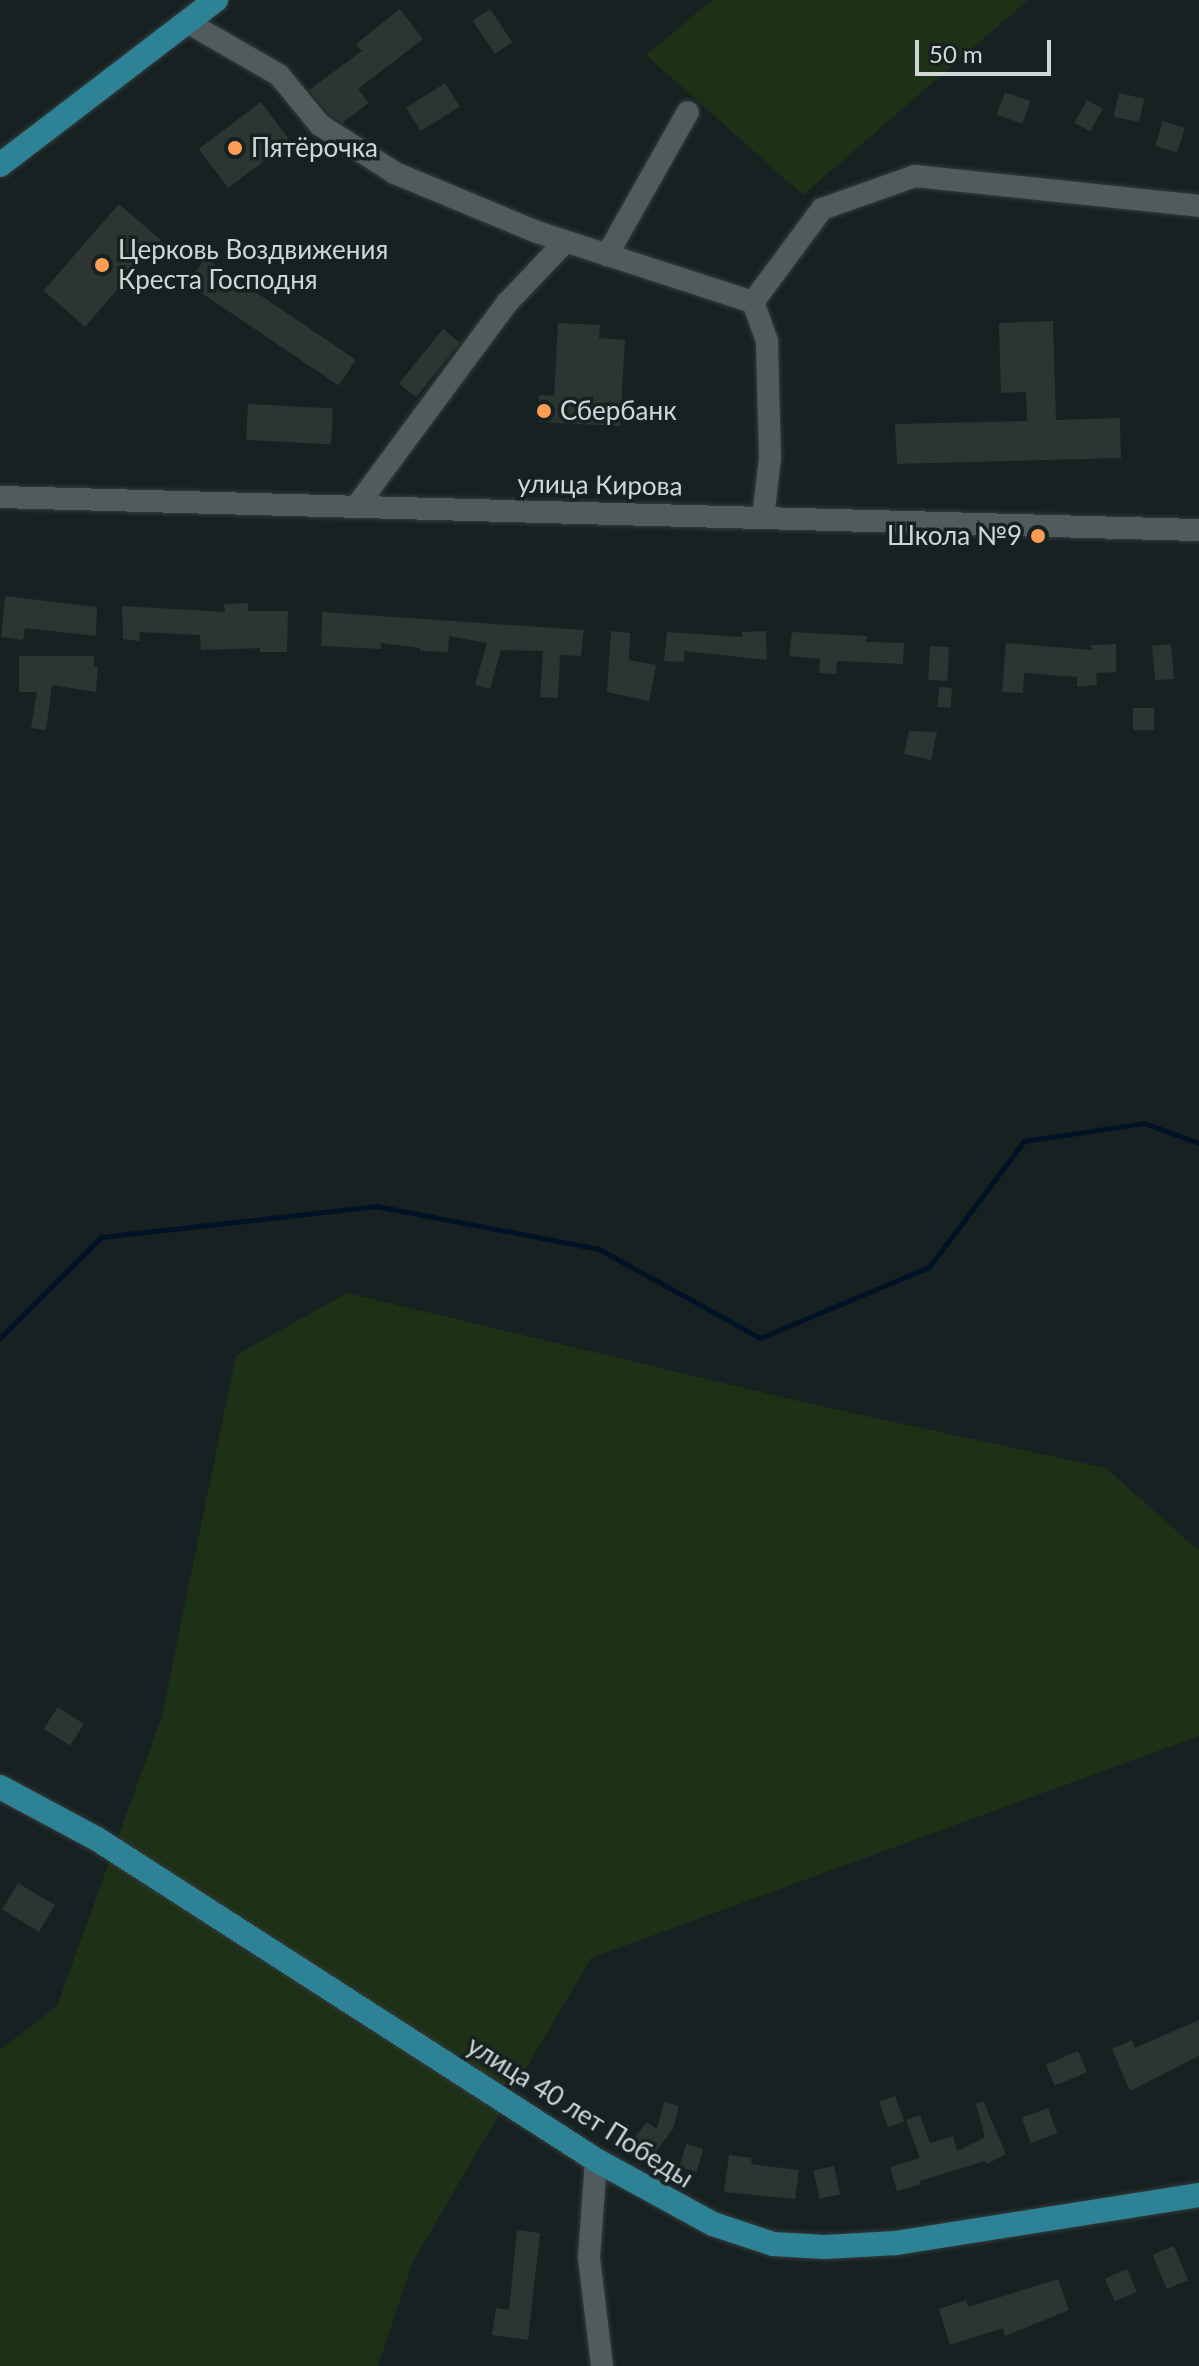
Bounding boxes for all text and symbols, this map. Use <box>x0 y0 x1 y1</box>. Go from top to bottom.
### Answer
scale bar <box>919 24 1055 74</box>
text: 50 m <box>929 39 983 68</box>
place label: Пятёрочка <box>251 132 378 164</box>
marker: Пятёрочка <box>226 139 244 157</box>
place label: Церковь Воздвижения Креста Господня <box>118 234 388 296</box>
marker: Церковь Воздвижения Креста Господня <box>93 256 111 274</box>
place label: Сбербанк <box>560 395 677 427</box>
marker: Сбербанк <box>535 402 553 420</box>
street label: улица Кирова <box>517 468 683 502</box>
place label: Школа №9 <box>887 520 1022 552</box>
marker: Школа №9 <box>1029 527 1047 545</box>
street label: улица 40 лет Победы <box>461 2030 699 2194</box>

